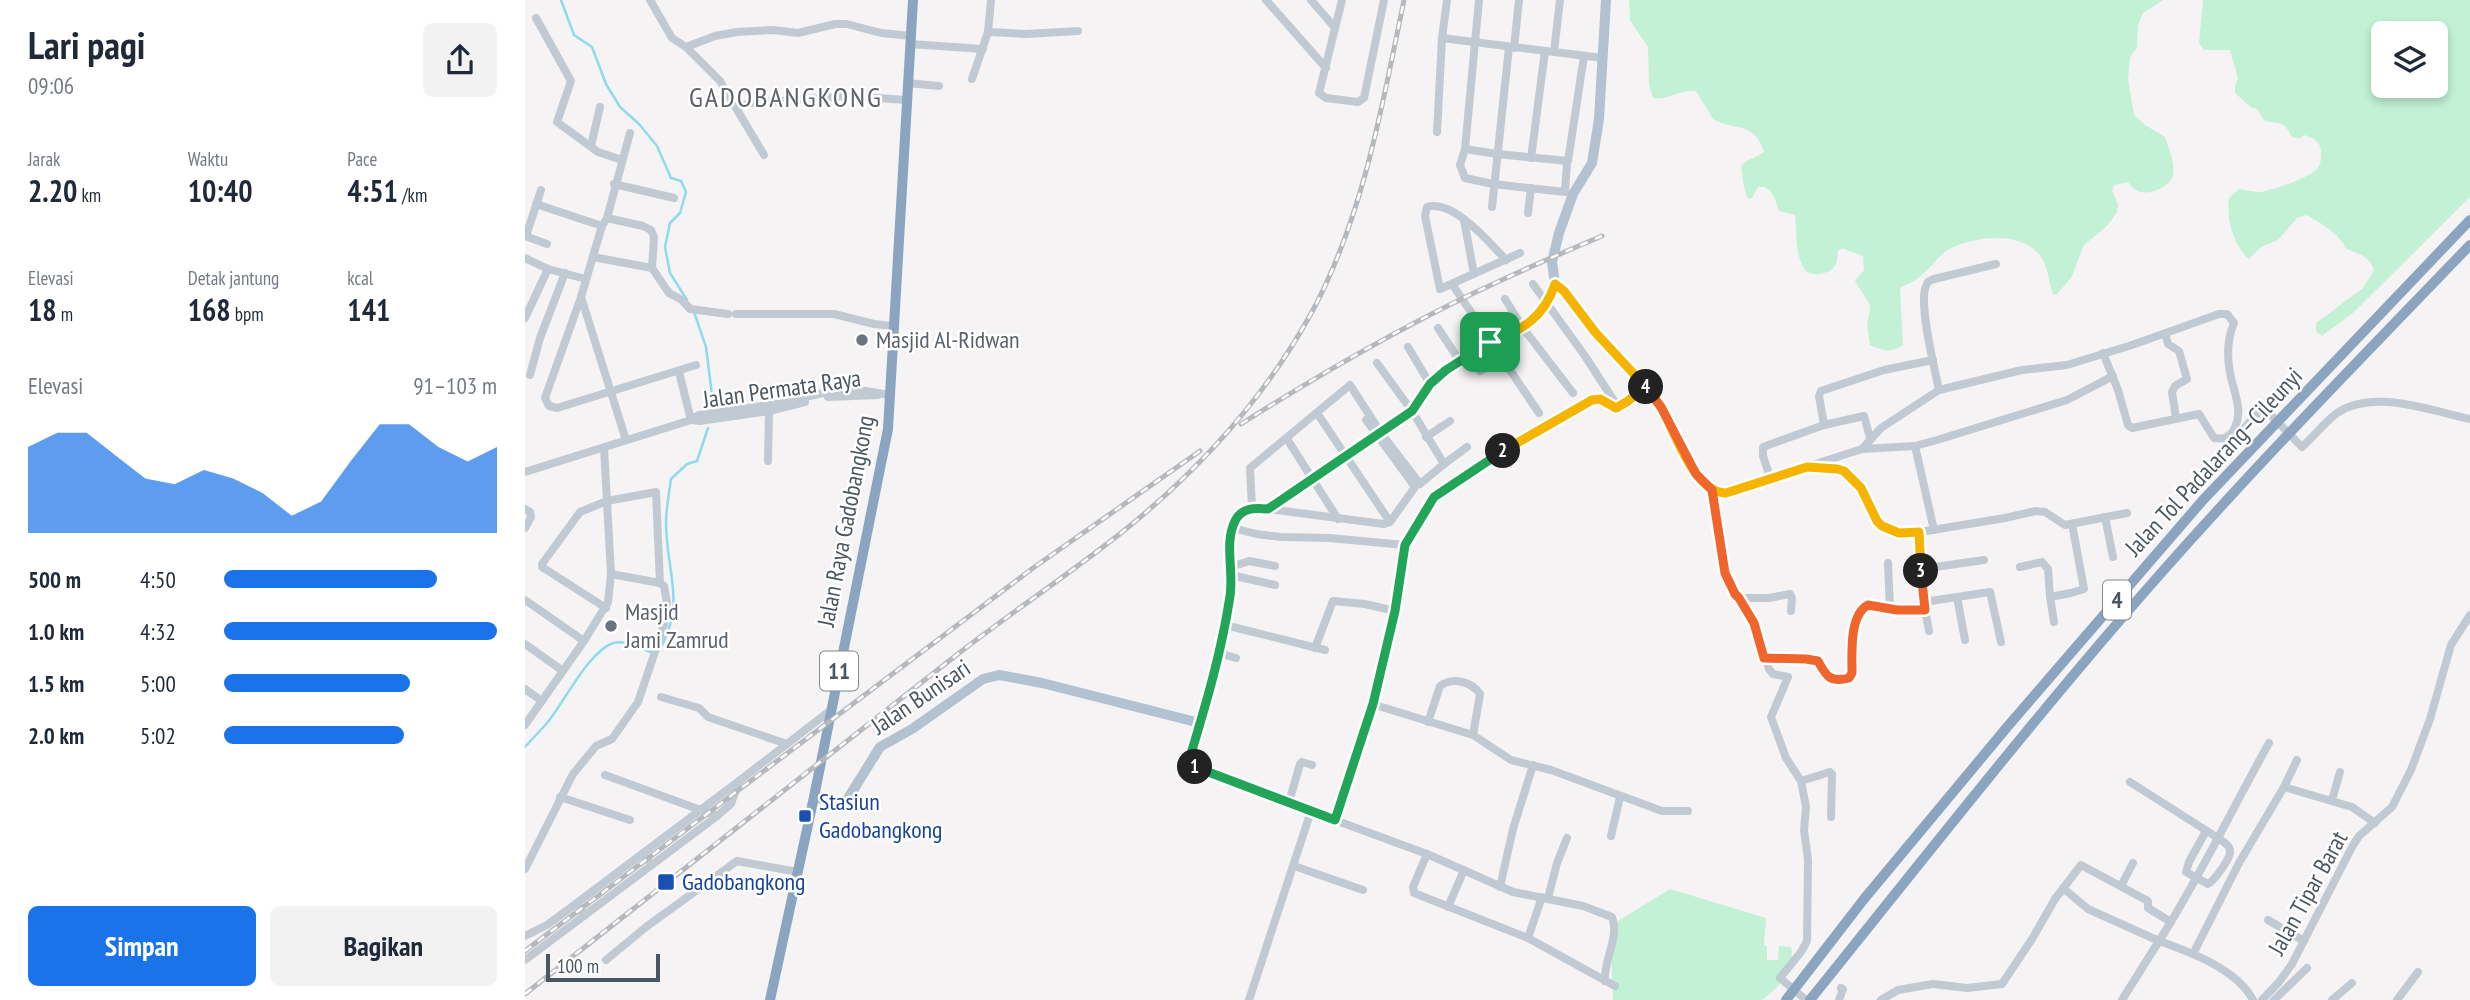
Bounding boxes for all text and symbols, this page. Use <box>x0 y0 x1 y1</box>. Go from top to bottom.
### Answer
text: Lari pagi <box>28 20 145 69</box>
map controls <box>2371 21 2448 98</box>
button: layers <box>2371 21 2448 98</box>
button: share <box>423 23 497 97</box>
text: 09:06 <box>28 71 74 100</box>
district label: GADOBANGKONG <box>689 78 883 115</box>
text: Jarak <box>28 147 60 171</box>
text: Waktu <box>188 147 228 171</box>
text: Pace <box>347 147 377 171</box>
text: 2.20 <box>28 171 77 210</box>
text: 10:40 <box>188 171 253 210</box>
text: 4:51 <box>347 171 398 210</box>
text: km <box>77 183 101 207</box>
text: /km <box>398 183 427 207</box>
text: Elevasi <box>28 266 74 290</box>
text: Detak jantung <box>188 266 279 290</box>
text: kcal <box>347 266 373 290</box>
text: 18 <box>28 290 57 329</box>
text: 168 <box>188 290 231 329</box>
text: 141 <box>347 290 390 329</box>
text: m <box>57 302 73 326</box>
text: bpm <box>231 302 264 326</box>
pin <box>1460 312 1520 372</box>
icon: arrive <box>1471 323 1509 361</box>
place label: Masjid Al-Ridwan <box>876 324 1020 355</box>
marker: Masjid Al-Ridwan <box>854 332 870 348</box>
street label: Jalan Tol Padalarang–Cileunyi <box>2118 361 2309 563</box>
street label: Jalan Permata Raya <box>700 362 863 415</box>
pin: 4 <box>1629 370 1663 404</box>
text: Elevasi <box>28 371 83 400</box>
text: 91–103 m <box>413 371 497 400</box>
text: 4 <box>1641 374 1650 398</box>
street label: Jalan Raya Gadobangkong <box>810 413 881 630</box>
pin: 2 <box>1485 434 1521 468</box>
text: 2 <box>1498 438 1507 462</box>
pin: 3 <box>1903 554 1939 588</box>
text: 3 <box>1916 558 1925 582</box>
text: 500 m <box>28 565 81 594</box>
text: 4:50 <box>140 565 176 594</box>
road number: 4 <box>2103 580 2131 620</box>
place label: Masjid Jami Zamrud <box>624 596 729 655</box>
text: 1.0 km <box>28 617 84 646</box>
text: 4:32 <box>140 617 176 646</box>
marker: Masjid Jami Zamrud <box>603 618 619 634</box>
road number: 11 <box>820 652 858 691</box>
street label: Jalan Bunisari <box>864 652 976 742</box>
text: 1.5 km <box>28 669 84 698</box>
text: 5:00 <box>140 669 176 698</box>
text: 2.0 km <box>28 721 84 750</box>
text: 5:02 <box>140 721 176 750</box>
pin: 1 <box>1177 750 1213 784</box>
text: 1 <box>1190 754 1199 778</box>
place label: Stasiun Gadobangkong <box>819 786 942 845</box>
marker: Stasiun Gadobangkong <box>797 808 813 824</box>
street label: Jalan Tipar Barat <box>2260 825 2354 961</box>
place label: Gadobangkong <box>682 866 805 897</box>
marker: Gadobangkong <box>656 872 676 892</box>
button: Simpan <box>28 906 256 986</box>
button: Bagikan <box>270 906 497 986</box>
scale bar <box>546 951 660 983</box>
text: 100 m <box>557 954 599 978</box>

